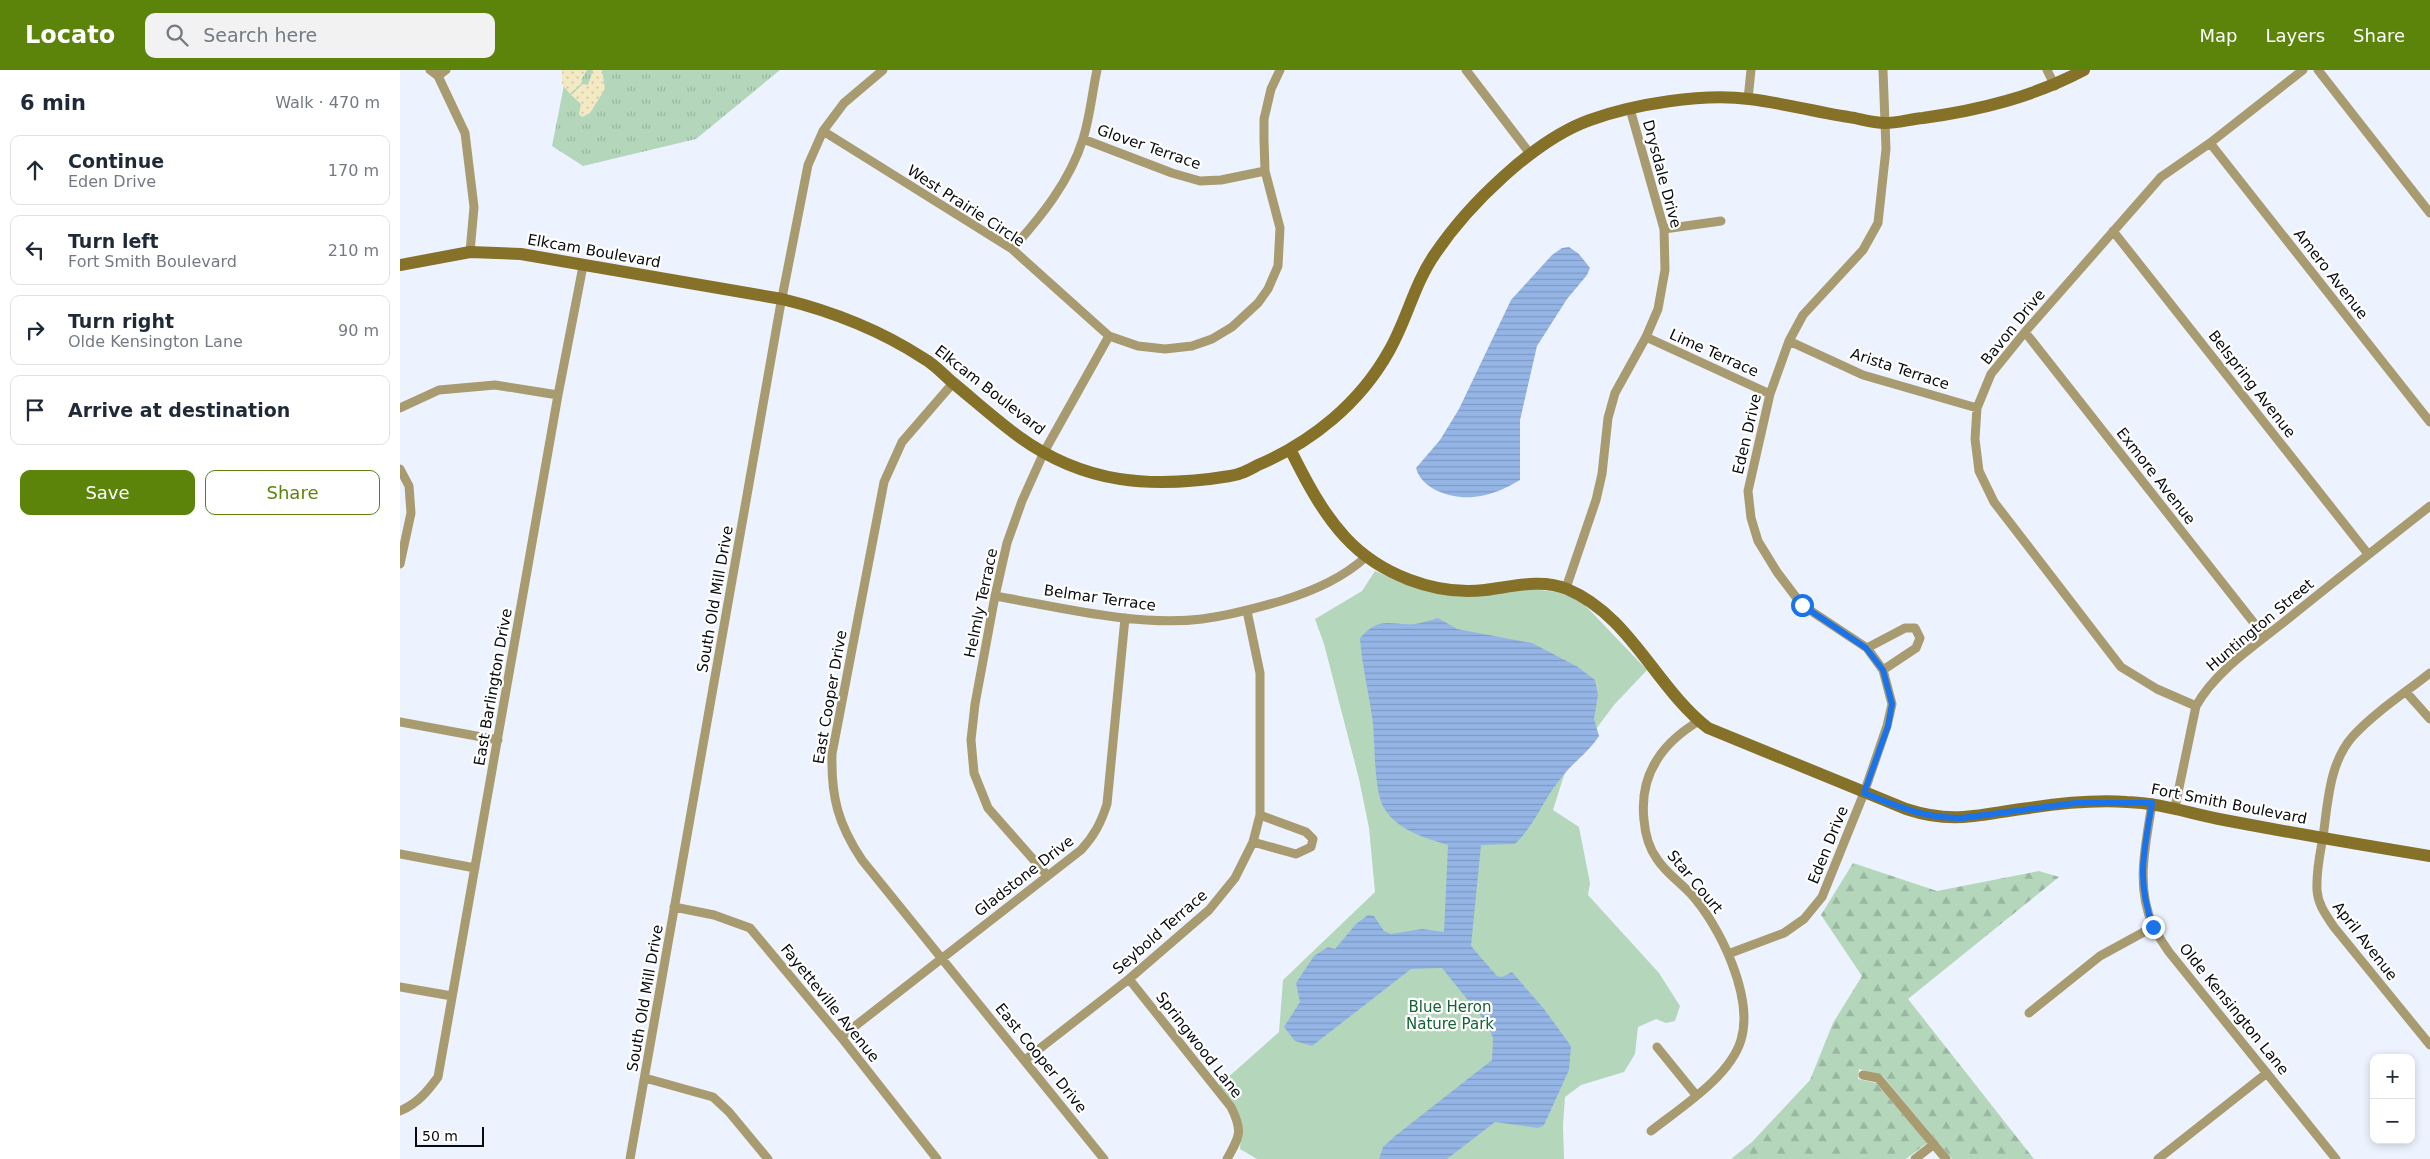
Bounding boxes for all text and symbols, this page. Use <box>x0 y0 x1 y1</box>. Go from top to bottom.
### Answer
search box <box>145 13 495 58</box>
text: Locato <box>25 21 115 49</box>
icon: search <box>163 21 191 49</box>
text: Search here <box>203 24 317 46</box>
text: Map <box>2199 25 2237 46</box>
text: Layers <box>2265 25 2325 46</box>
text: Share <box>2353 25 2405 46</box>
text: 6 min <box>20 91 86 115</box>
text: Walk · 470 m <box>275 93 380 112</box>
street label: Drysdale Drive <box>1639 118 1685 230</box>
street label: Glover Terrace <box>1095 121 1203 173</box>
text: Continue <box>68 150 164 172</box>
icon: ahead <box>21 156 49 184</box>
text: 170 m <box>328 161 379 180</box>
street label: West Prairie Circle <box>904 161 1028 251</box>
text: Eden Drive <box>68 172 156 191</box>
street label: Amero Avenue <box>2290 225 2372 323</box>
text: Turn left <box>68 230 159 252</box>
street label: Elkcam Boulevard <box>526 230 662 272</box>
icon: left <box>21 236 49 264</box>
text: 210 m <box>328 241 379 260</box>
text: Fort Smith Boulevard <box>68 252 237 271</box>
street label: Bavon Drive <box>1977 286 2049 368</box>
text: Turn right <box>68 310 174 332</box>
icon: right <box>21 316 49 344</box>
text: 90 m <box>338 321 379 340</box>
street label: Lime Terrace <box>1667 325 1761 381</box>
street label: Belspring Avenue <box>2205 327 2299 441</box>
text: Olde Kensington Lane <box>68 332 243 351</box>
street label: Elkcam Boulevard <box>931 341 1049 439</box>
street label: Arista Terrace <box>1848 345 1952 393</box>
street label: Eden Drive <box>1729 392 1765 476</box>
icon: arrive <box>21 396 49 424</box>
text: Arrive at destination <box>68 399 290 421</box>
street label: Exmore Avenue <box>2113 424 2199 528</box>
button: Save <box>20 470 195 515</box>
button: Share <box>205 470 380 515</box>
street label: South Old Mill Drive <box>693 524 737 674</box>
street label: Helmly Terrace <box>961 547 1001 659</box>
street label: Huntington Street <box>2203 575 2317 675</box>
street label: Belmar Terrace <box>1043 581 1157 615</box>
route start <box>1791 594 1814 617</box>
street label: East Barlington Drive <box>470 607 516 767</box>
street label: East Cooper Drive <box>809 629 851 765</box>
street label: Fort Smith Boulevard <box>2150 780 2308 828</box>
street label: Eden Drive <box>1804 803 1852 887</box>
street label: Gladstone Drive <box>971 832 1077 920</box>
street label: Star Court <box>1663 847 1727 917</box>
street label: Seybold Terrace <box>1109 886 1211 978</box>
street label: April Avenue <box>2329 898 2401 984</box>
route end <box>2142 916 2165 939</box>
street label: South Old Mill Drive <box>623 923 667 1073</box>
street label: Fayetteville Avenue <box>777 940 883 1066</box>
street label: Olde Kensington Lane <box>2175 940 2293 1078</box>
street label: Springwood Lane <box>1152 988 1246 1102</box>
park label: Blue Heron Nature Park <box>1406 998 1494 1033</box>
street label: East Cooper Drive <box>991 1000 1091 1116</box>
map controls <box>2370 1054 2415 1144</box>
button: + <box>2370 1054 2415 1099</box>
button: − <box>2370 1099 2415 1144</box>
scale bar <box>415 1124 484 1147</box>
text: 50 m <box>422 1128 458 1144</box>

